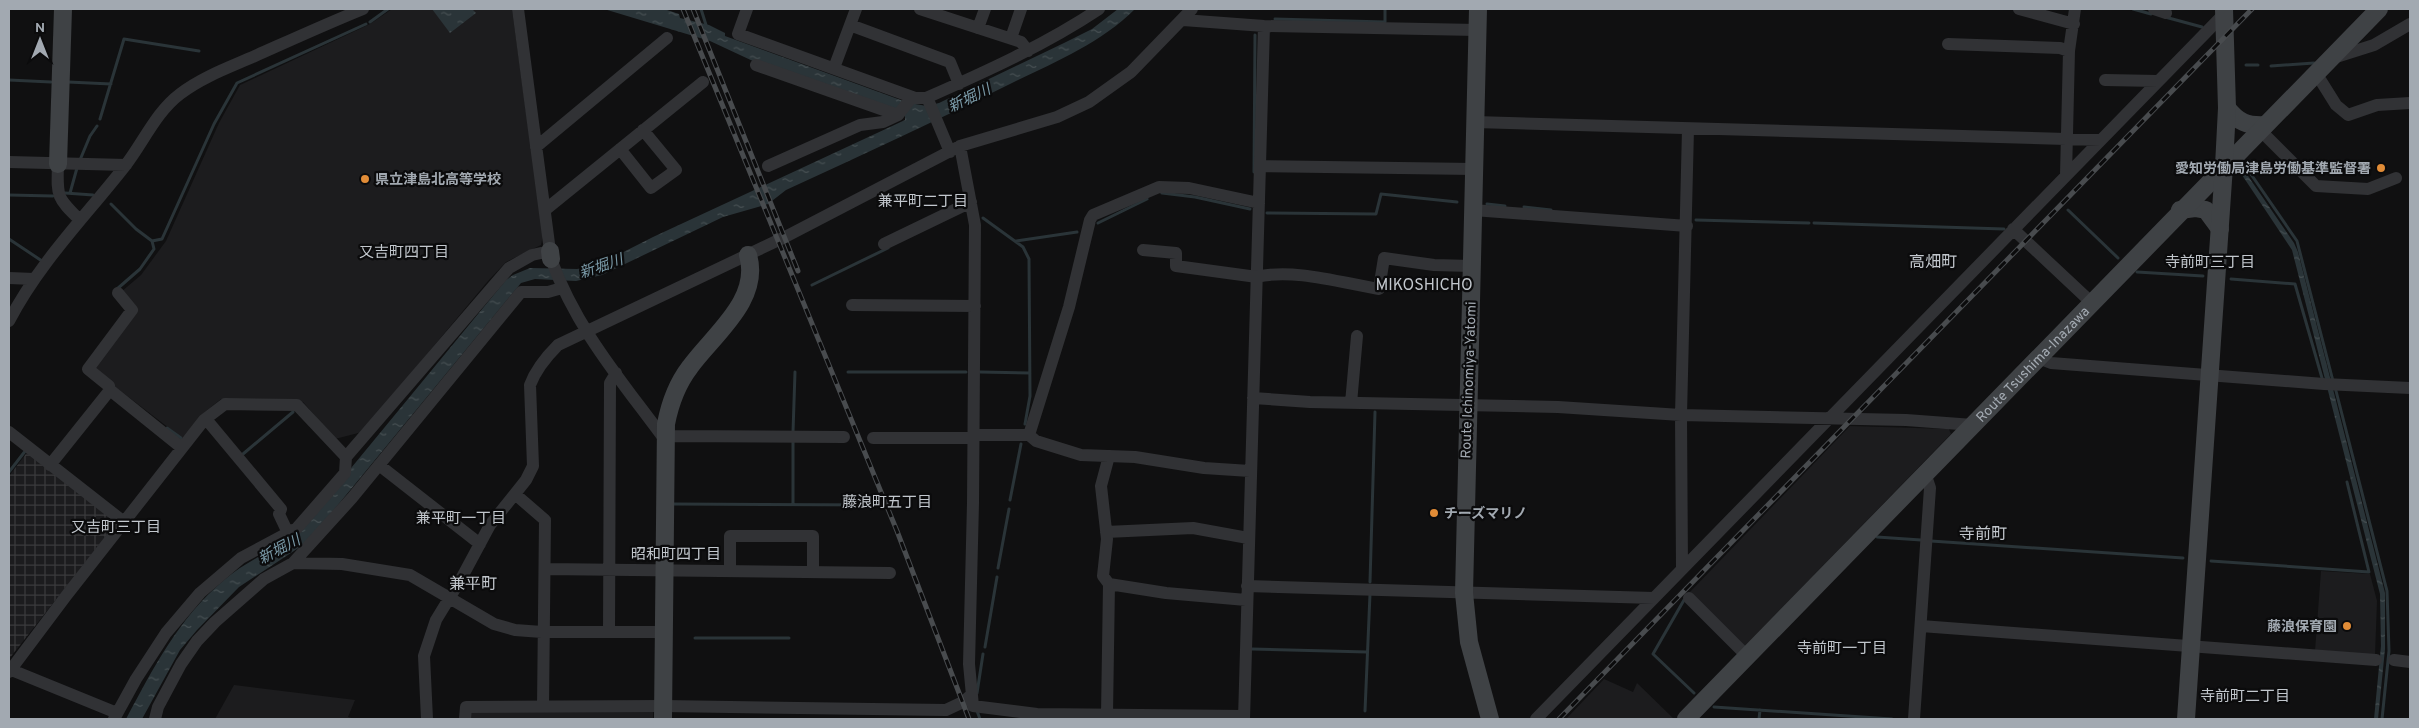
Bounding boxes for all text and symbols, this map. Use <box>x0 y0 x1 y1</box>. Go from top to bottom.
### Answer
north arrow <box>15 15 65 65</box>
text: N <box>35 20 45 37</box>
water label: 新堀川 <box>945 80 996 118</box>
place label: 愛知労働局津島労働基準監督署 <box>2175 161 2371 178</box>
marker: 愛知労働局津島労働基準監督署 <box>2375 162 2387 174</box>
place label: 県立津島北高等学校 <box>375 171 501 189</box>
marker: 県立津島北高等学校 <box>359 173 371 185</box>
district label: 兼平町二丁目 <box>878 193 968 212</box>
district label: 又吉町四丁目 <box>359 244 449 263</box>
water label: 新堀川 <box>577 250 628 284</box>
district label: 高畑町 <box>1909 253 1957 273</box>
district label: 寺前町三丁目 <box>2165 254 2255 273</box>
district label: MIKOSHICHO <box>1375 276 1473 296</box>
street label: Route Ichinomiya-Yatomi <box>1458 301 1481 459</box>
street label: Route Tsushima-Inazawa <box>1973 304 2094 427</box>
district label: 藤浪町五丁目 <box>842 494 932 513</box>
place label: チーズマリノ <box>1444 505 1527 523</box>
marker: チーズマリノ <box>1428 507 1440 519</box>
district label: 兼平町一丁目 <box>416 510 506 529</box>
district label: 又吉町三丁目 <box>71 519 161 538</box>
district label: 寺前町 <box>1959 525 2007 545</box>
water label: 新堀川 <box>255 530 306 569</box>
district label: 昭和町四丁目 <box>631 546 721 565</box>
district label: 兼平町 <box>449 575 497 595</box>
place label: 藤浪保育園 <box>2267 619 2337 636</box>
marker: 藤浪保育園 <box>2341 620 2353 632</box>
district label: 寺前町一丁目 <box>1797 640 1887 659</box>
district label: 寺前町二丁目 <box>2200 688 2290 707</box>

